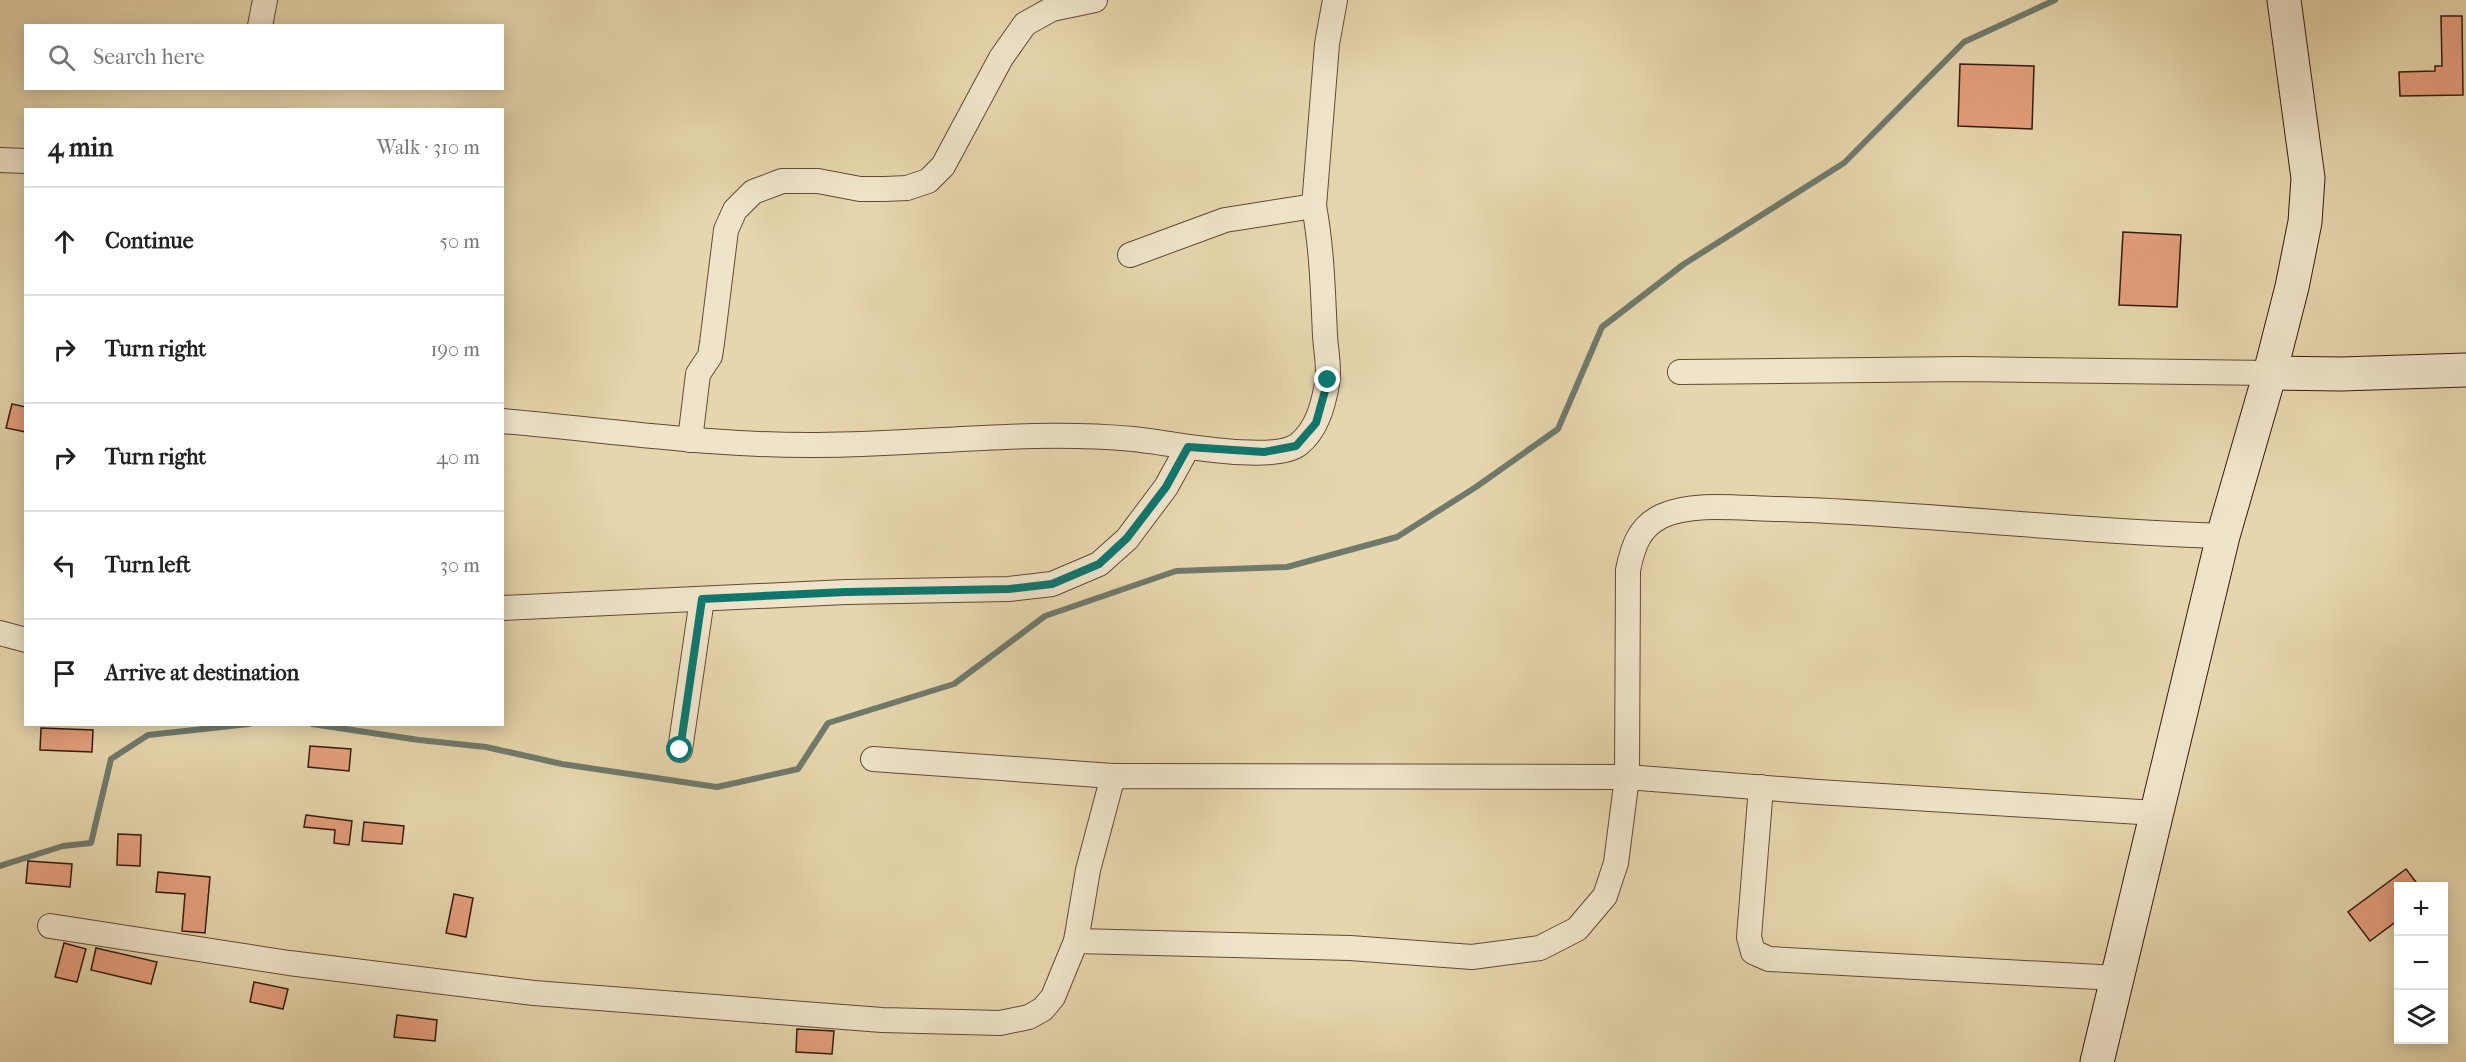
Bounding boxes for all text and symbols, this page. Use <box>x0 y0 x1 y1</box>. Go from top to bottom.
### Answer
search box <box>24 24 504 90</box>
icon: search <box>45 41 78 74</box>
text: Search here <box>93 44 205 70</box>
text: 4 min <box>48 132 113 163</box>
text: Walk · 310 m <box>377 136 480 159</box>
icon: ahead <box>48 225 81 258</box>
text: Continue <box>105 228 194 254</box>
text: 50 m <box>439 230 480 253</box>
icon: right <box>48 333 81 366</box>
text: Turn right <box>105 336 206 362</box>
text: 190 m <box>430 338 480 361</box>
route end <box>1314 366 1340 392</box>
icon: right <box>48 441 81 474</box>
text: Turn right <box>105 444 206 470</box>
text: 40 m <box>436 446 480 469</box>
icon: left <box>48 549 81 582</box>
text: Turn left <box>105 552 191 578</box>
text: 30 m <box>440 554 480 577</box>
icon: arrive <box>48 657 81 690</box>
text: Arrive at destination <box>105 660 299 686</box>
route start <box>666 736 692 762</box>
map controls <box>2394 882 2448 1044</box>
button: + <box>2394 882 2448 936</box>
button: − <box>2394 936 2448 990</box>
button: layers <box>2394 990 2448 1044</box>

